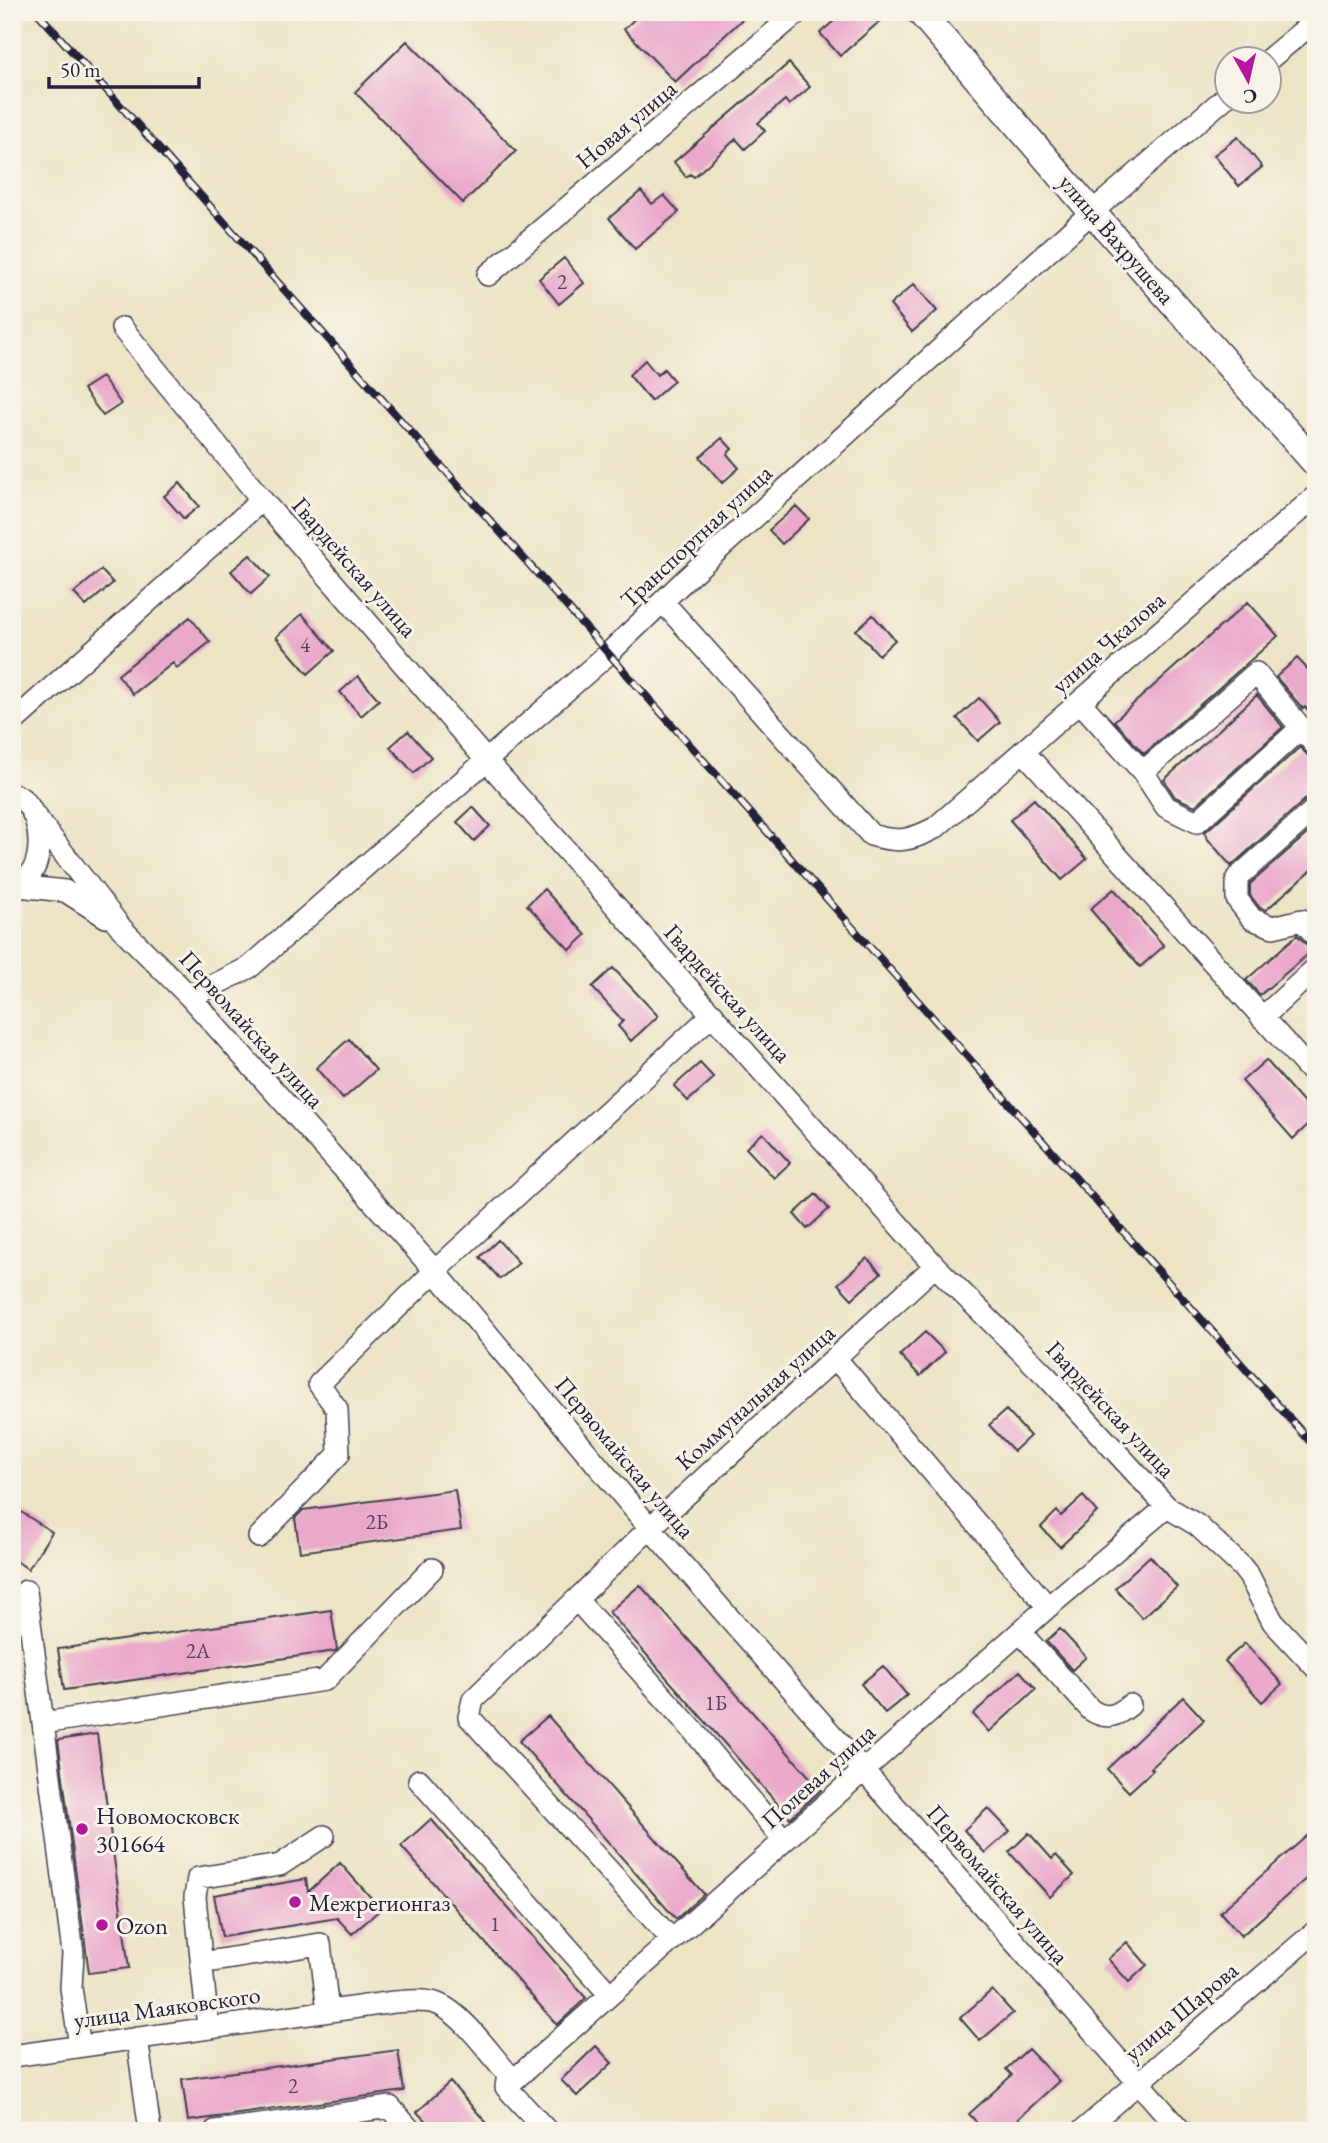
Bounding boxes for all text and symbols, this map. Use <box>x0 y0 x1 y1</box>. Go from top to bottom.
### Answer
scale bar <box>49 46 200 90</box>
north arrow <box>1212 46 1282 116</box>
text: 50 m <box>60 56 101 83</box>
street label: Новая улица <box>569 72 683 175</box>
text: С <box>1242 83 1259 110</box>
street label: улица Вахрушева <box>1052 167 1182 311</box>
house number: 2 <box>557 268 567 295</box>
street label: Транспортная улица <box>613 457 779 615</box>
street label: Гвардейская улица <box>285 490 425 644</box>
street label: улица Чкалова <box>1045 584 1172 700</box>
house number: 4 <box>300 631 311 658</box>
street label: Гвардейская улица <box>658 917 799 1069</box>
street label: Первомайская улица <box>173 943 332 1115</box>
street label: Коммунальная улица <box>669 1317 842 1477</box>
street label: Гвардейская улица <box>1040 1334 1183 1484</box>
street label: Первомайская улица <box>548 1370 702 1545</box>
house number: 2Б <box>366 1508 388 1535</box>
house number: 2А <box>186 1637 211 1664</box>
house number: 1Б <box>705 1689 727 1716</box>
street label: Полевая улица <box>754 1716 882 1835</box>
street label: Первомайская улица <box>920 1797 1076 1971</box>
place label: Новомосковск 301664 <box>96 1800 240 1859</box>
marker: Новомосковск 301664 <box>74 1821 90 1837</box>
place label: Межрегионгаз <box>309 1887 450 1918</box>
marker: Межрегионгаз <box>287 1894 303 1910</box>
place label: Ozon <box>116 1910 168 1941</box>
house number: 1 <box>490 1910 500 1937</box>
marker: Ozon <box>94 1917 110 1933</box>
street label: улица Шарова <box>1118 1954 1245 2068</box>
street label: улица Маяковского <box>72 1979 262 2035</box>
house number: 2 <box>288 2072 298 2099</box>

